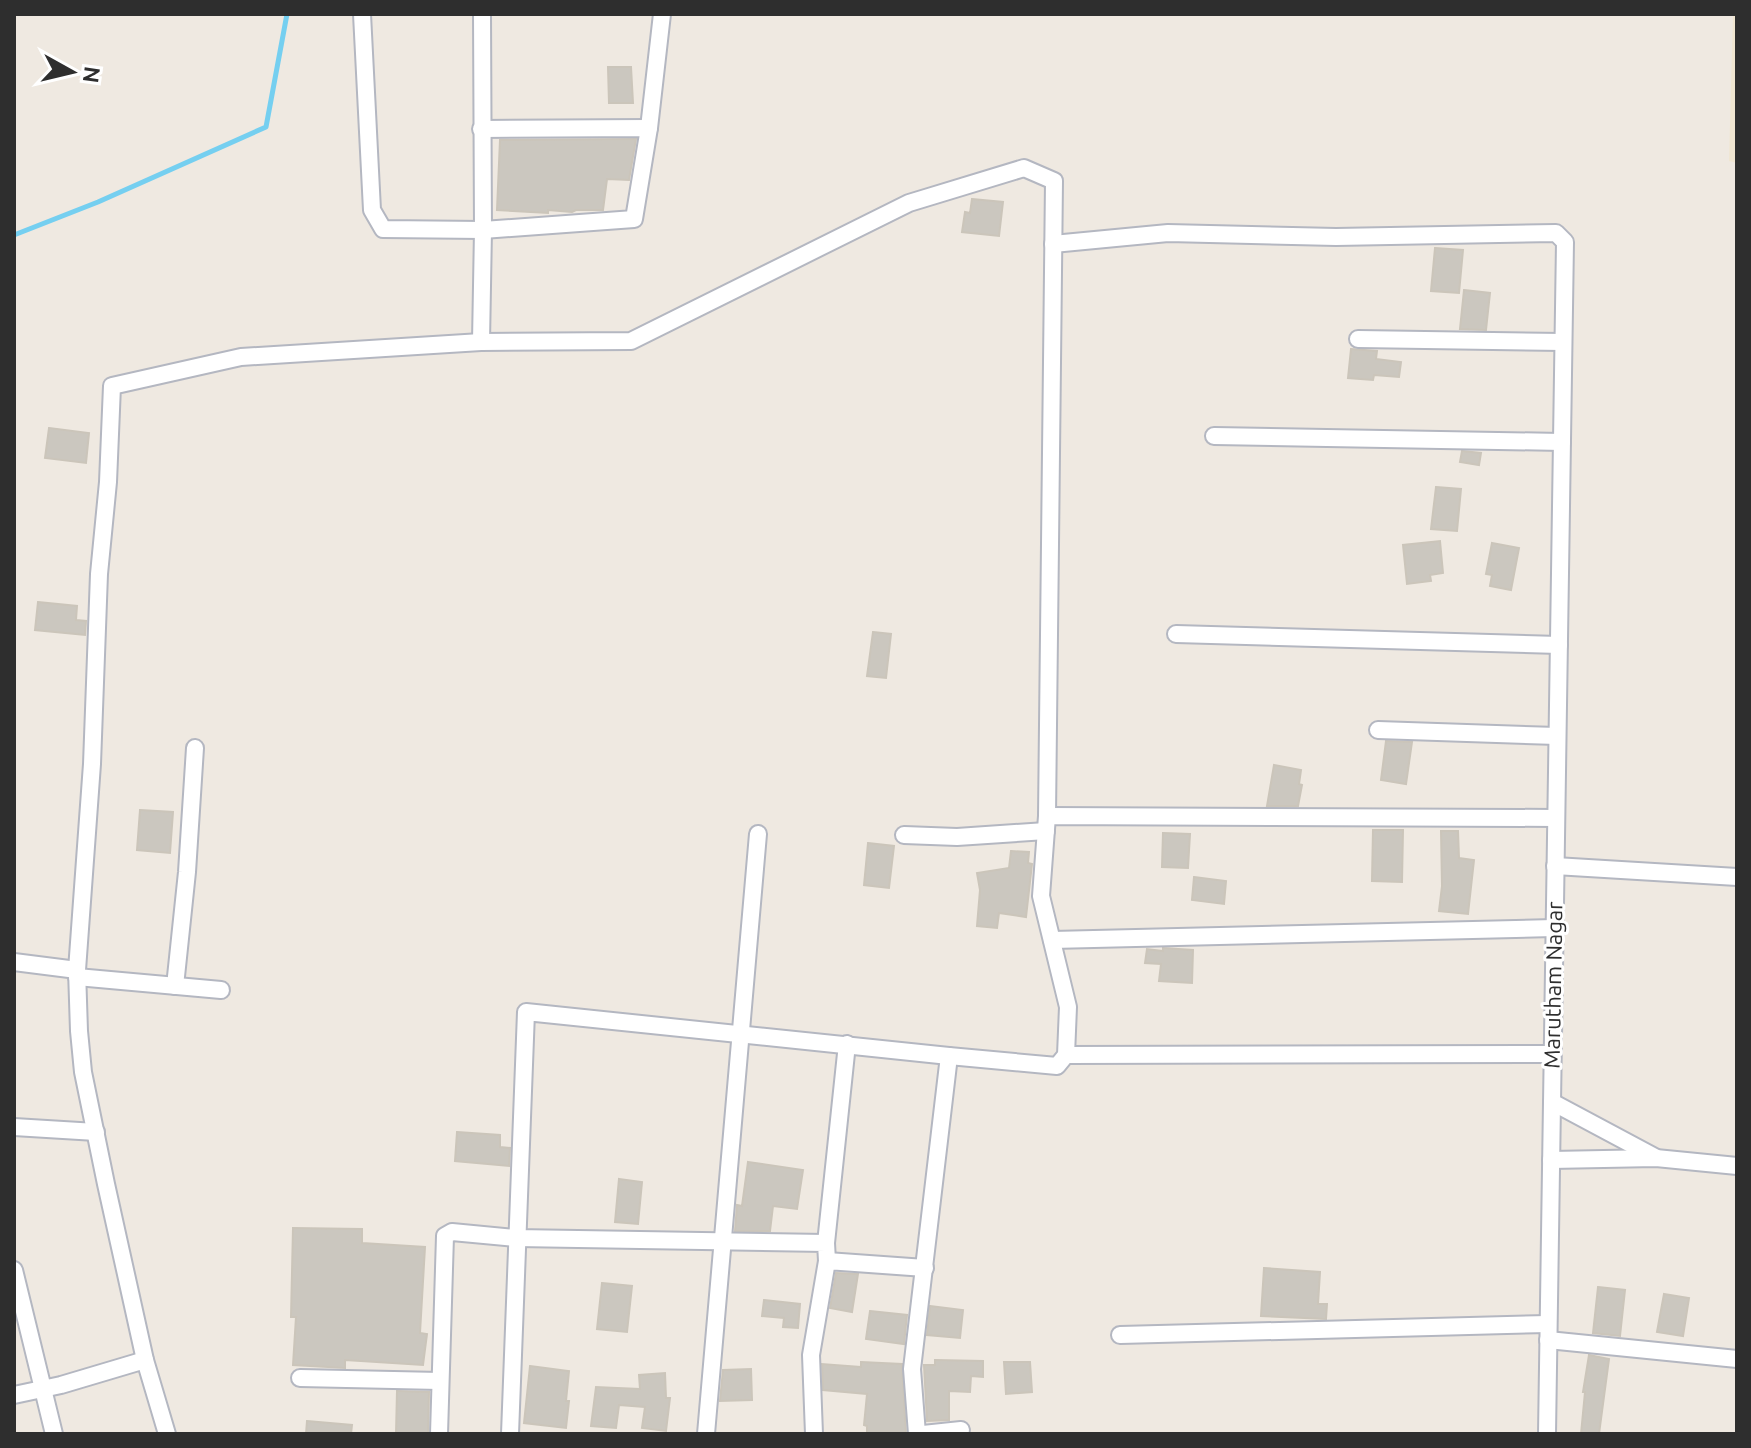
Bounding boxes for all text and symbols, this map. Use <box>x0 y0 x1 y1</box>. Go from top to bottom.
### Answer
north arrow <box>32 32 112 112</box>
text: N <box>79 65 106 85</box>
street label: Marutham Nagar <box>1539 901 1566 1069</box>

